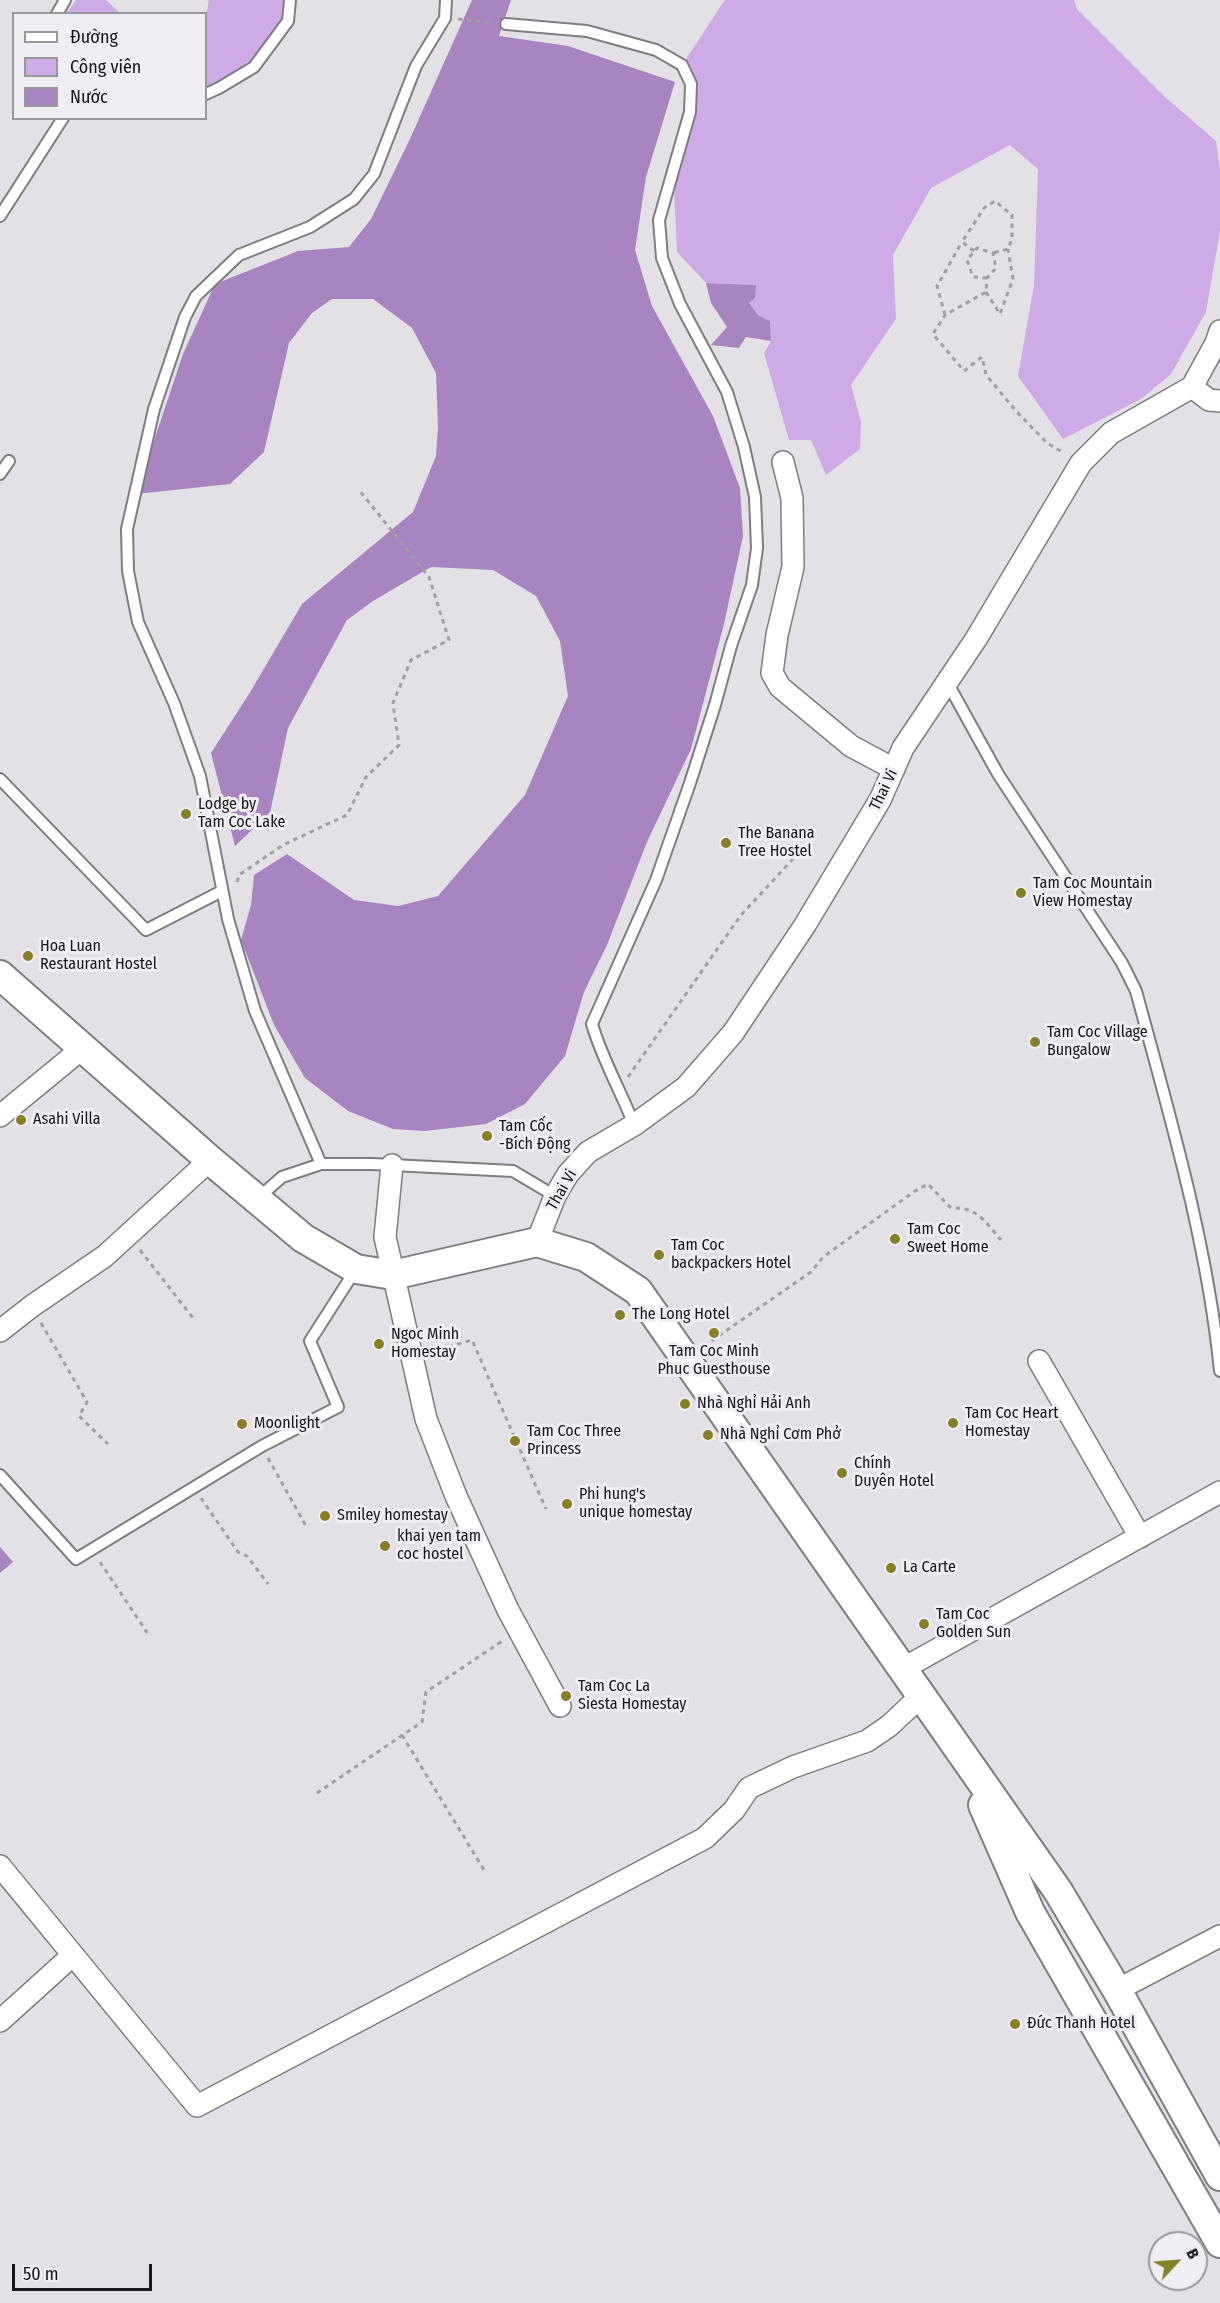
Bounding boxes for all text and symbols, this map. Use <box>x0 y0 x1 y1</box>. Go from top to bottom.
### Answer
legend <box>12 12 207 120</box>
text: Đường <box>70 26 118 48</box>
text: Công viên <box>70 56 141 78</box>
text: Nước <box>70 86 108 108</box>
street label: Thai Vi <box>866 766 902 814</box>
place label: Lodge by Tam Coc Lake <box>198 795 285 833</box>
marker: Lodge by Tam Coc Lake <box>179 807 193 821</box>
place label: The Banana Tree Hostel <box>738 824 815 862</box>
marker: The Banana Tree Hostel <box>719 836 733 850</box>
place label: Tam Coc Mountain View Homestay <box>1033 874 1152 912</box>
marker: Tam Coc Mountain View Homestay <box>1014 886 1028 900</box>
place label: Hoa Luan Restaurant Hostel <box>40 937 157 975</box>
marker: Hoa Luan Restaurant Hostel <box>21 949 35 963</box>
place label: Tam Coc Village Bungalow <box>1047 1023 1148 1061</box>
marker: Tam Coc Village Bungalow <box>1028 1035 1042 1049</box>
place label: Asahi Villa <box>33 1110 101 1130</box>
marker: Asahi Villa <box>14 1113 28 1127</box>
place label: Tam Cốc -Bích Động <box>499 1117 571 1155</box>
marker: Tam Cốc -Bích Động <box>480 1129 494 1143</box>
street label: Thai Vi <box>543 1166 581 1214</box>
place label: Tam Coc Sweet Home <box>907 1220 989 1258</box>
marker: Tam Coc Sweet Home <box>888 1232 902 1246</box>
place label: Tam Coc backpackers Hotel <box>671 1236 791 1274</box>
marker: Tam Coc backpackers Hotel <box>652 1248 666 1262</box>
place label: The Long Hotel <box>632 1305 730 1325</box>
marker: The Long Hotel <box>613 1308 627 1322</box>
place label: Ngoc Minh Homestay <box>391 1325 459 1363</box>
marker: Tam Coc Minh Phuc Guesthouse <box>707 1326 721 1340</box>
marker: Ngoc Minh Homestay <box>372 1337 386 1351</box>
place label: Tam Coc Minh Phuc Guesthouse <box>658 1342 770 1380</box>
place label: Nhà Nghỉ Hải Anh <box>697 1394 811 1414</box>
marker: Nhà Nghỉ Hải Anh <box>678 1397 692 1411</box>
place label: Tam Coc Heart Homestay <box>965 1404 1058 1442</box>
place label: Moonlight <box>254 1414 320 1434</box>
marker: Tam Coc Heart Homestay <box>946 1416 960 1430</box>
marker: Moonlight <box>235 1417 249 1431</box>
place label: Tam Coc Three Princess <box>527 1422 621 1460</box>
place label: Nhà Nghỉ Cơm Phở <box>720 1425 841 1445</box>
marker: Nhà Nghỉ Cơm Phở <box>701 1428 715 1442</box>
marker: Tam Coc Three Princess <box>508 1434 522 1448</box>
place label: Chính Duyên Hotel <box>854 1454 934 1492</box>
marker: Chính Duyên Hotel <box>835 1466 849 1480</box>
place label: Phi hung's unique homestay <box>579 1485 692 1523</box>
marker: Phi hung's unique homestay <box>560 1497 574 1511</box>
place label: Smiley homestay <box>337 1506 448 1526</box>
marker: Smiley homestay <box>318 1509 332 1523</box>
place label: khai yen tam coc hostel <box>397 1527 481 1565</box>
marker: khai yen tam coc hostel <box>378 1539 392 1553</box>
place label: La Carte <box>903 1558 956 1578</box>
marker: La Carte <box>884 1561 898 1575</box>
place label: Tam Coc Golden Sun <box>936 1605 1011 1643</box>
marker: Tam Coc Golden Sun <box>917 1617 931 1631</box>
place label: Tam Coc La Siesta Homestay <box>578 1677 686 1715</box>
marker: Tam Coc La Siesta Homestay <box>559 1689 573 1703</box>
place label: Đức Thanh Hotel <box>1027 2014 1135 2034</box>
marker: Đức Thanh Hotel <box>1008 2017 1022 2031</box>
north arrow <box>1148 2231 1208 2291</box>
text: B <box>1182 2246 1203 2262</box>
scale bar <box>15 2252 154 2290</box>
text: 50 m <box>23 2263 59 2285</box>

